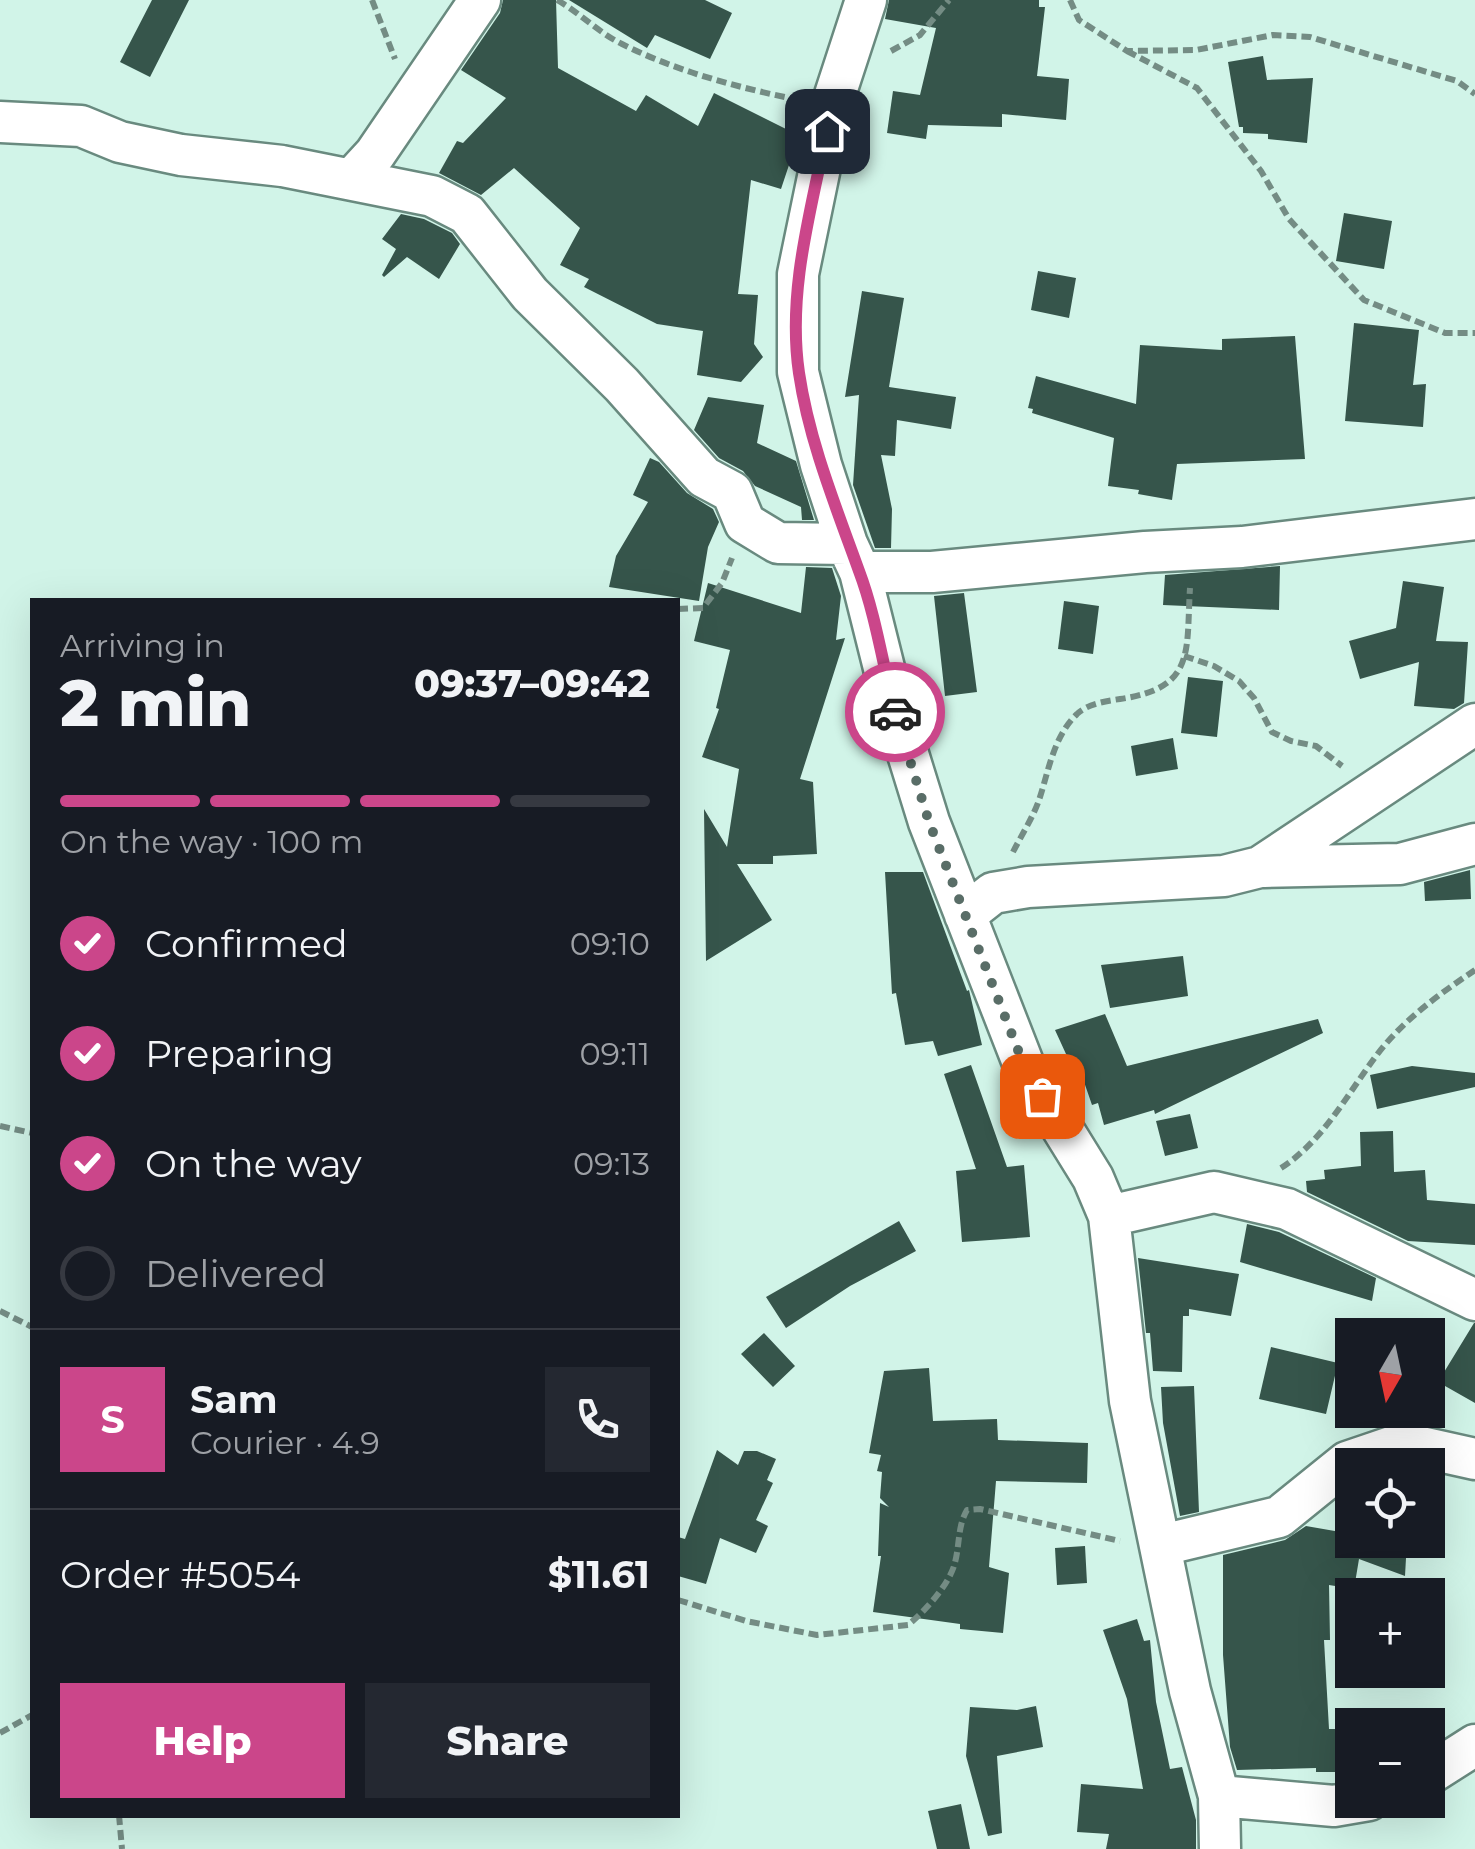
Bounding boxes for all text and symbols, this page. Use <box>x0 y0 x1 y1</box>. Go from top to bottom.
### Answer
pin <box>785 89 870 174</box>
icon: home <box>800 104 855 159</box>
text: Arriving in <box>60 626 225 665</box>
text: 09:37–09:42 <box>414 660 650 707</box>
courier <box>845 662 945 762</box>
text: 2 min <box>60 663 251 742</box>
icon: car <box>868 685 923 740</box>
text: On the way · 100 m <box>60 822 363 861</box>
icon: check <box>60 916 115 971</box>
text: Confirmed <box>145 920 348 967</box>
text: 09:10 <box>570 924 650 963</box>
icon: check <box>60 1026 115 1081</box>
text: Preparing <box>145 1030 334 1077</box>
text: 09:11 <box>579 1034 650 1073</box>
pin <box>1000 1054 1085 1139</box>
icon: bag <box>1015 1069 1070 1124</box>
icon: check <box>60 1136 115 1191</box>
text: On the way <box>145 1140 362 1187</box>
text: 09:13 <box>573 1144 650 1183</box>
text: Delivered <box>145 1250 326 1297</box>
north arrow <box>1335 1318 1445 1428</box>
map controls <box>1335 1318 1445 1818</box>
button: phone <box>545 1367 650 1472</box>
text: Sam <box>190 1376 278 1423</box>
text: S <box>100 1396 125 1443</box>
text: Courier · 4.9 <box>190 1423 380 1462</box>
button: locate <box>1335 1448 1445 1558</box>
text: Order #5054 <box>60 1551 300 1598</box>
text: $11.61 <box>548 1551 650 1598</box>
button: + <box>1335 1578 1445 1688</box>
button: Help <box>60 1683 345 1798</box>
button: Share <box>365 1683 650 1798</box>
button: − <box>1335 1708 1445 1818</box>

